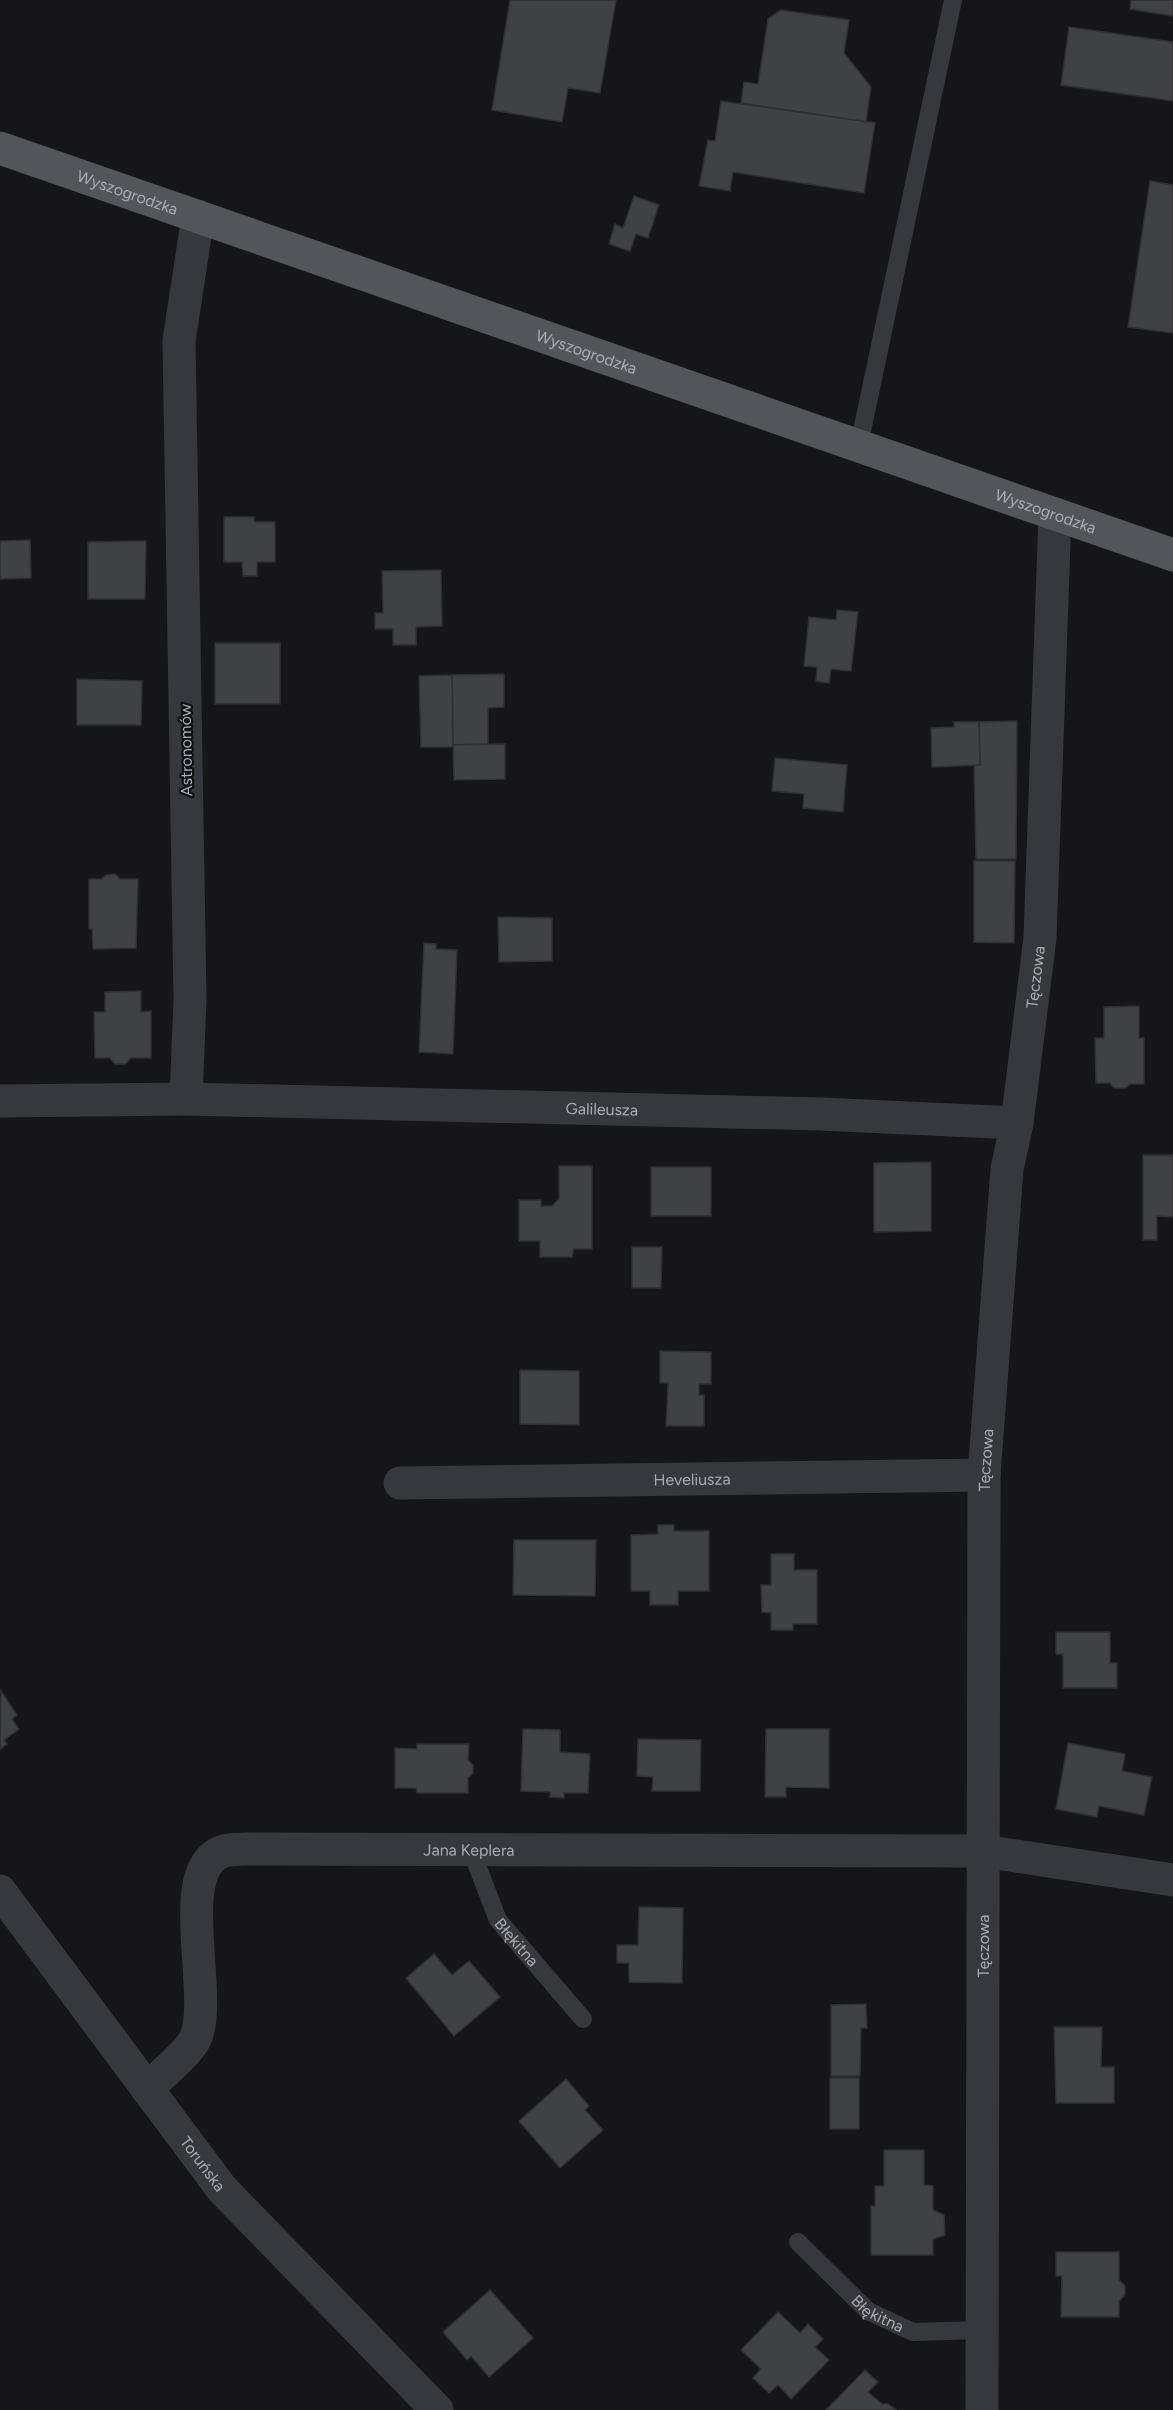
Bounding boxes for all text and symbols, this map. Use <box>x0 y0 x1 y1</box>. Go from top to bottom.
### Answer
street label: Wyszogrodzka <box>75 166 180 219</box>
street label: Wyszogrodzka <box>534 325 640 378</box>
street label: Wyszogrodzka <box>993 485 1099 537</box>
street label: Astronomów <box>176 703 196 796</box>
street label: Tęczowa <box>1022 945 1048 1009</box>
street label: Galileusza <box>566 1098 638 1119</box>
street label: Tęczowa <box>974 1428 997 1491</box>
street label: Heveliusza <box>653 1469 731 1489</box>
street label: Jana Keplera <box>423 1840 515 1859</box>
street label: Błękitna <box>491 1914 543 1970</box>
street label: Tęczowa <box>973 1915 993 1977</box>
street label: Toruńska <box>176 2132 230 2195</box>
street label: Błękitna <box>848 2291 907 2336</box>

